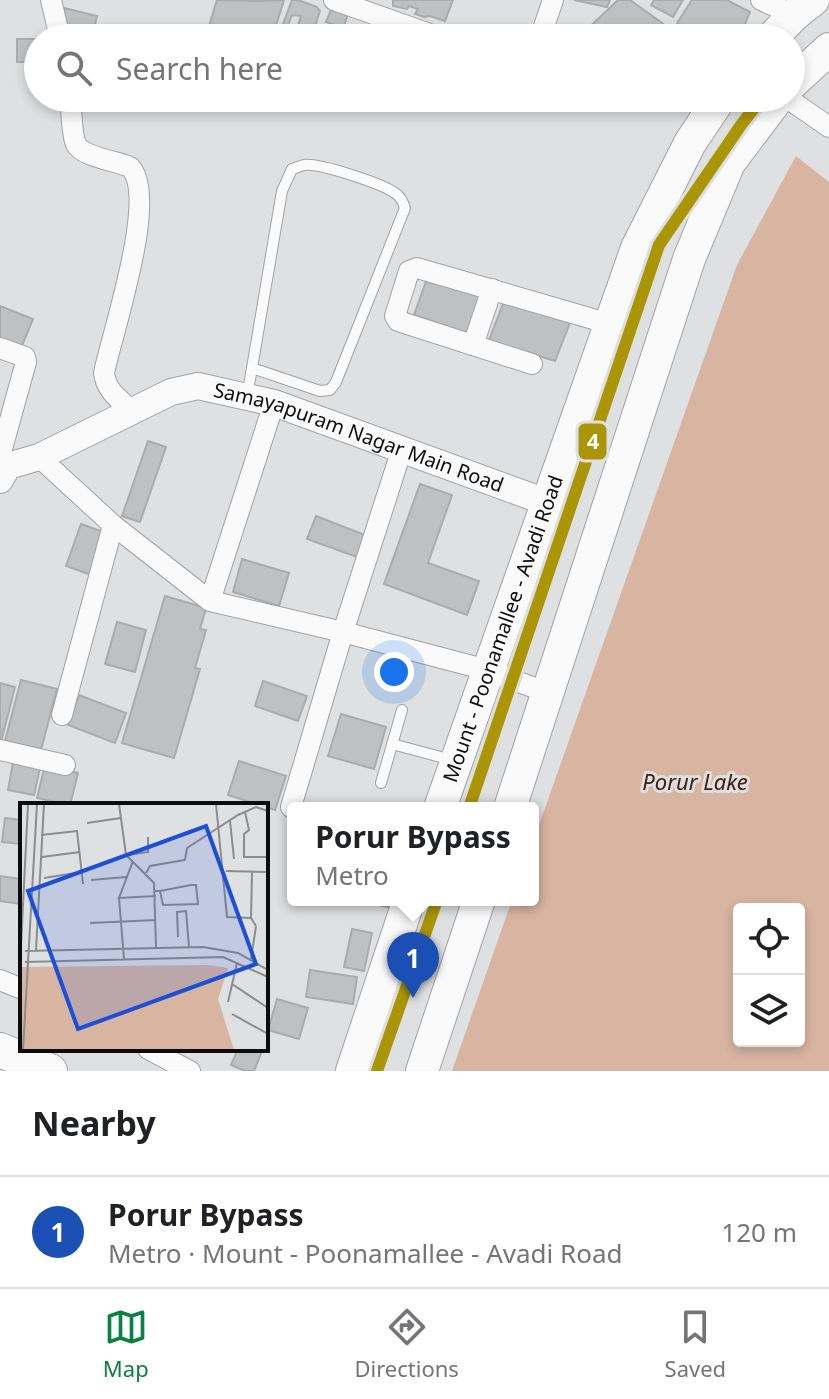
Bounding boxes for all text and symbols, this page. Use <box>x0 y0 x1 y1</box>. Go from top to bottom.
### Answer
search box <box>24 24 805 112</box>
icon: search <box>52 46 96 90</box>
text: Search here <box>116 48 283 89</box>
street label: Samayapuram Nagar Main Road <box>211 376 508 498</box>
line badge: 4 <box>577 422 608 461</box>
text: 4 <box>587 425 600 455</box>
street label: Mount - Poonamallee - Avadi Road <box>436 471 569 786</box>
your location <box>374 652 414 692</box>
water label: Porur Lake <box>642 766 748 796</box>
popup <box>287 802 539 906</box>
inset map <box>20 803 268 1051</box>
text: Porur Bypass <box>315 816 511 857</box>
text: Metro <box>315 857 389 893</box>
map controls <box>733 903 805 1047</box>
button: locate <box>733 903 805 975</box>
pin: 1 <box>387 932 439 998</box>
button: layers <box>733 975 805 1047</box>
text: Nearby <box>32 1100 156 1146</box>
text: Porur Bypass <box>108 1194 304 1235</box>
text: 1 <box>51 1214 65 1250</box>
text: 120 m <box>721 1214 797 1250</box>
text: Metro · Mount - Poonamallee - Avadi Road <box>108 1235 623 1271</box>
tab: Map <box>103 1305 149 1383</box>
tab: Directions <box>354 1305 459 1383</box>
tab: Saved <box>665 1305 726 1383</box>

